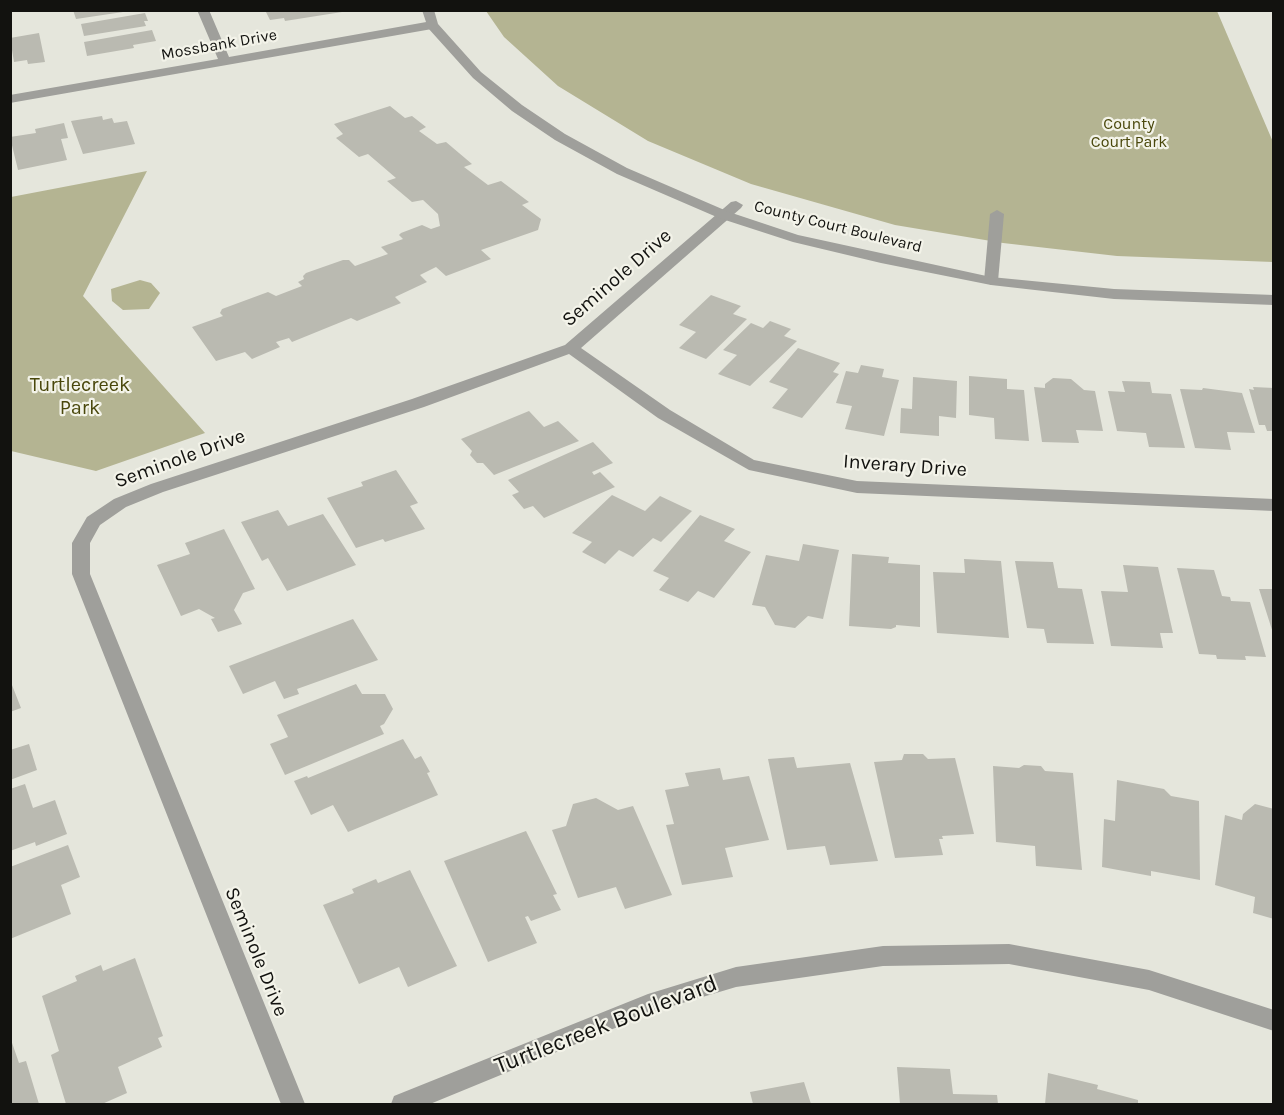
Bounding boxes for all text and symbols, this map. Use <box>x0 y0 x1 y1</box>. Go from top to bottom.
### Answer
street label: Mossbank Drive <box>160 25 278 65</box>
park label: County Court Park <box>1091 114 1167 152</box>
street label: County Court Boulevard <box>752 197 924 257</box>
street label: Seminole Drive <box>557 224 677 332</box>
park label: Turtlecreek Park <box>30 373 130 420</box>
street label: Seminole Drive <box>111 424 249 494</box>
street label: Inverary Drive <box>842 450 968 482</box>
street label: Seminole Drive <box>219 884 293 1020</box>
street label: Turtlecreek Boulevard <box>491 969 721 1081</box>

